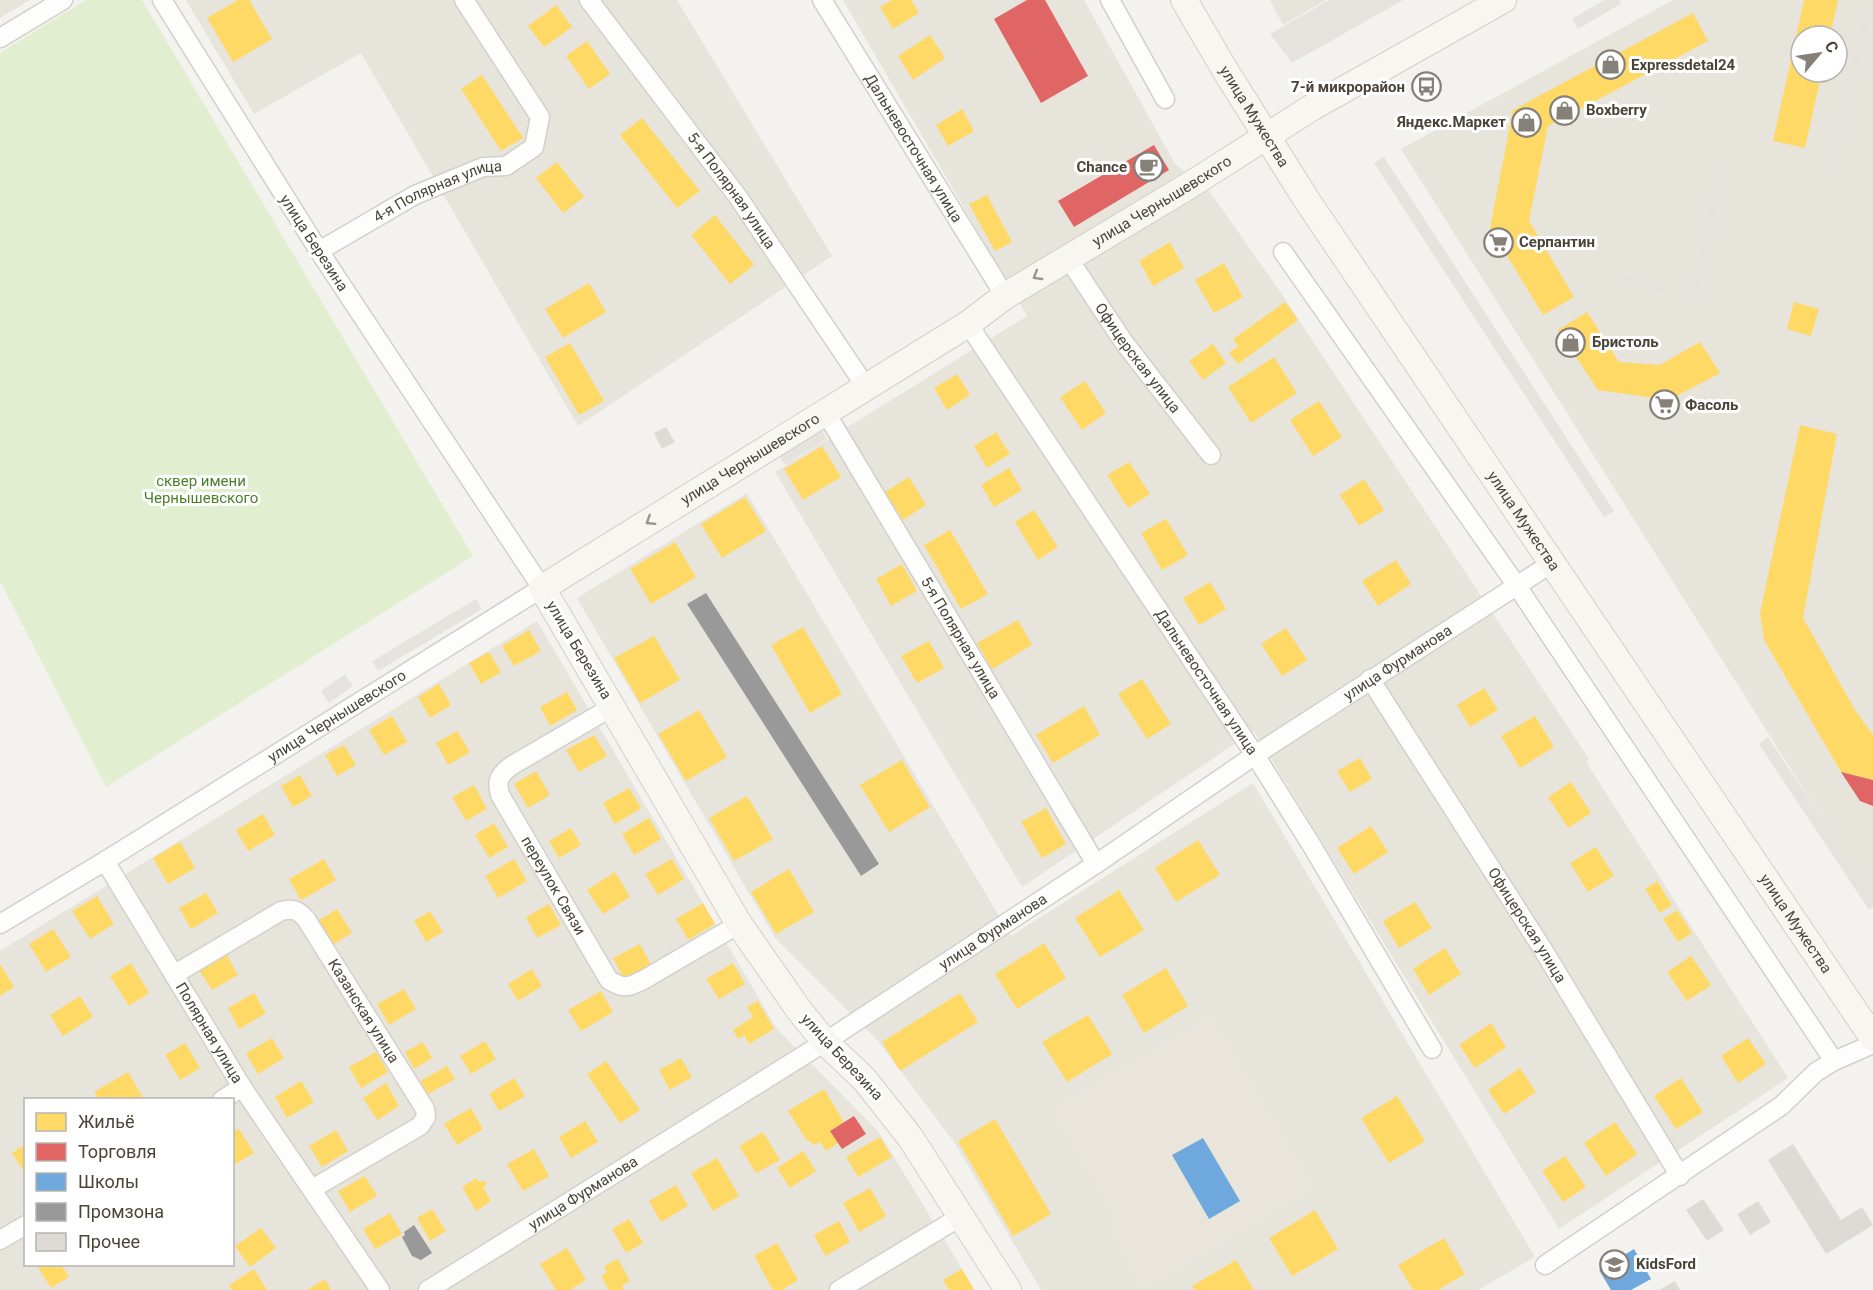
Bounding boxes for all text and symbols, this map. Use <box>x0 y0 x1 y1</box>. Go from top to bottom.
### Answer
north arrow <box>1789 24 1849 84</box>
text: С <box>1821 38 1843 56</box>
shop icon: Expressdetal24 <box>1594 49 1626 81</box>
place label: Expressdetal24 <box>1631 56 1736 74</box>
street label: улица Мужества <box>1216 62 1293 171</box>
street label: Дальневосточная улица <box>861 70 966 226</box>
bus stop icon: 7-й микрорайон <box>1410 71 1442 103</box>
place label: 7-й микрорайон <box>1291 78 1405 96</box>
shop icon: Boxberry <box>1549 94 1581 126</box>
place label: Boxberry <box>1586 101 1647 119</box>
shop icon: Яндекс.Маркет <box>1511 106 1543 138</box>
place label: Яндекс.Маркет <box>1396 113 1506 131</box>
street label: 5-я Полярная улица <box>683 129 779 252</box>
cafe icon: Chance <box>1132 151 1164 183</box>
street label: улица Чернышевского <box>1089 152 1235 250</box>
street label: 4-я Полярная улица <box>370 157 502 226</box>
place label: Chance <box>1076 158 1127 176</box>
street label: улица Березина <box>276 191 352 295</box>
supermarket icon: Серпантин <box>1482 226 1514 258</box>
place label: Серпантин <box>1519 233 1595 251</box>
one-way arrow <box>1033 269 1043 281</box>
street label: Офицерская улица <box>1091 299 1184 417</box>
shop icon: Бристоль <box>1555 326 1587 358</box>
place label: Бристоль <box>1592 333 1659 351</box>
supermarket icon: Фасоль <box>1648 389 1680 421</box>
place label: Фасоль <box>1685 396 1738 414</box>
street label: улица Чернышевского <box>678 409 823 509</box>
street label: улица Мужества <box>1484 468 1564 574</box>
park label: сквер имени Чернышевского <box>144 472 258 507</box>
one-way arrow <box>646 513 657 524</box>
street label: 5-я Полярная улица <box>917 574 1004 702</box>
street label: улица Березина <box>542 597 616 703</box>
street label: Дальневосточная улица <box>1151 606 1261 758</box>
street label: улица Фурманова <box>1340 621 1455 704</box>
street label: улица Чернышевского <box>264 666 410 766</box>
street label: переулок Связи <box>517 833 589 938</box>
street label: Офицерская улица <box>1484 864 1570 986</box>
street label: улица Мужества <box>1756 870 1836 977</box>
street label: улица Фурманова <box>936 890 1050 974</box>
street label: Казанская улица <box>324 956 403 1066</box>
street label: Полярная улица <box>172 979 247 1087</box>
street label: улица Березина <box>797 1010 887 1104</box>
legend <box>24 1098 234 1266</box>
text: Жильё <box>78 1111 134 1132</box>
text: Торговля <box>78 1141 156 1162</box>
street label: улица Фурманова <box>525 1152 641 1234</box>
text: Школы <box>78 1171 139 1192</box>
text: Промзона <box>78 1201 164 1222</box>
text: Прочее <box>78 1231 140 1252</box>
school or university icon: KidsFord <box>1599 1248 1631 1280</box>
place label: KidsFord <box>1636 1255 1696 1273</box>

